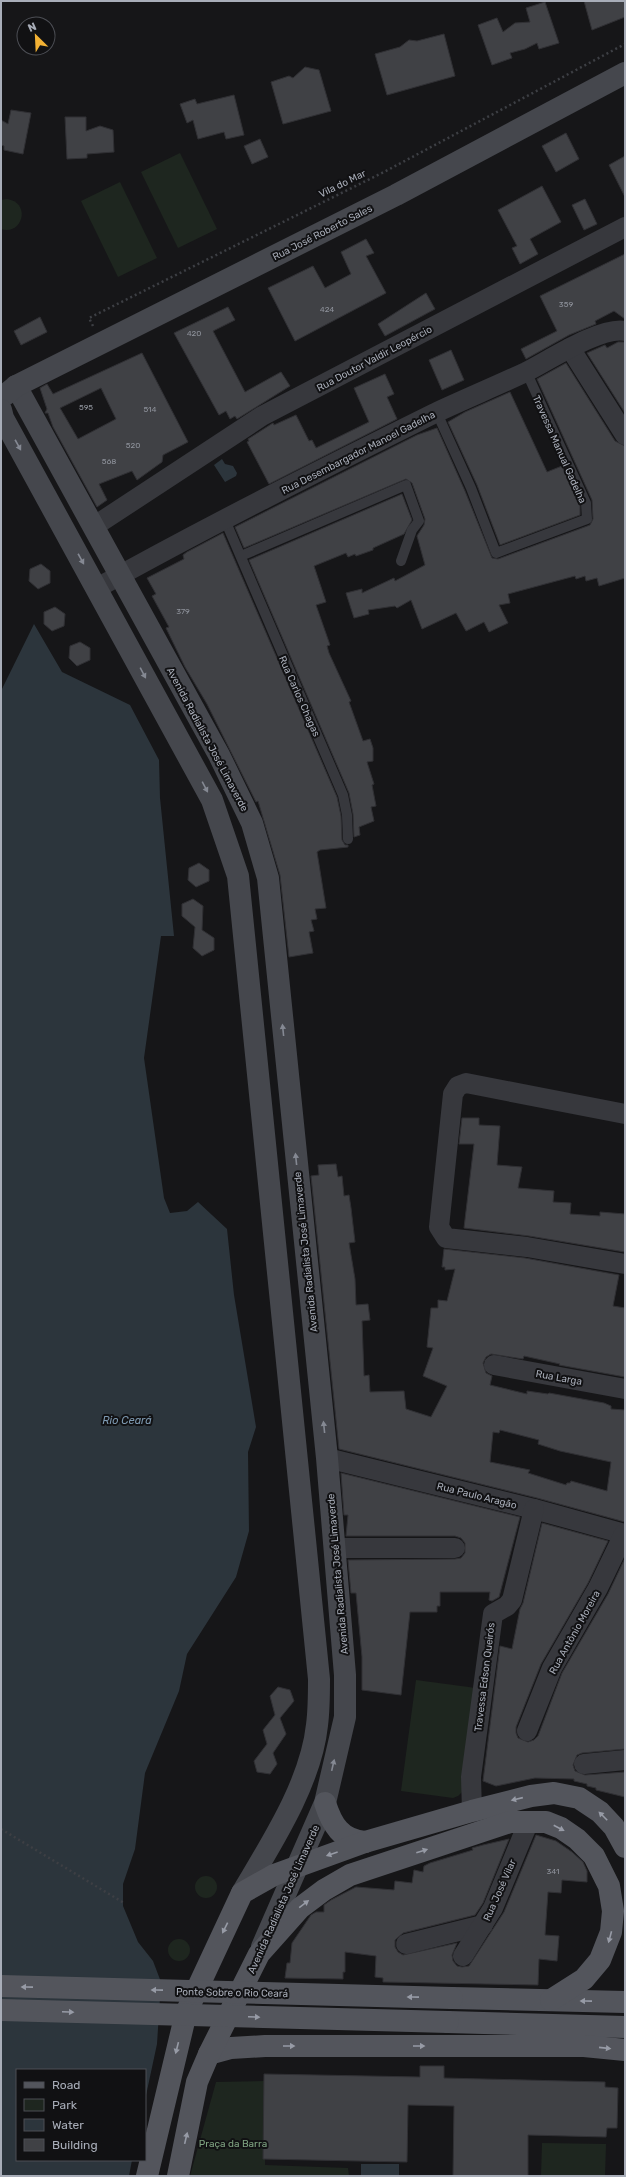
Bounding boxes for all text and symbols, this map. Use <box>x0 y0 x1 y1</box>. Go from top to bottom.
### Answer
north arrow <box>16 16 56 56</box>
text: N <box>26 20 38 35</box>
street label: Vila do Mar <box>317 167 368 200</box>
street label: Rua José Roberto Sales <box>271 203 374 263</box>
house number: 359 <box>559 300 573 309</box>
house number: 424 <box>320 305 334 314</box>
street label: Rua Doutor Valdir Leopércio <box>315 323 434 394</box>
house number: 420 <box>187 329 201 338</box>
street label: Travessa Manual Gadelha <box>530 393 588 505</box>
house number: 595 <box>79 403 93 412</box>
house number: 514 <box>143 405 157 414</box>
street label: Rua Desembargador Manoel Gadelha <box>280 409 437 497</box>
one-way arrow <box>15 439 22 451</box>
house number: 520 <box>126 441 140 450</box>
house number: 568 <box>102 457 116 466</box>
one-way arrow <box>78 553 84 565</box>
house number: 379 <box>176 607 190 616</box>
street label: Rua Carlos Chagas <box>276 654 322 739</box>
street label: Avenida Radialista José Limaverde <box>164 665 250 814</box>
one-way arrow <box>140 667 147 679</box>
one-way arrow <box>202 781 208 793</box>
one-way arrow <box>279 1024 286 1036</box>
one-way arrow <box>292 1153 299 1165</box>
street label: Avenida Radialista José Limaverde <box>292 1171 320 1333</box>
street label: Rua Larga <box>535 1368 583 1388</box>
water label: Rio Ceará <box>102 1414 152 1427</box>
one-way arrow <box>321 1421 327 1434</box>
street label: Rua Paulo Aragão <box>436 1480 518 1512</box>
street label: Avenida Radialista José Limaverde <box>325 1493 351 1655</box>
street label: Rua Antônio Moreira <box>547 1588 603 1676</box>
street label: Travessa Edson Queirós <box>472 1622 498 1732</box>
one-way arrow <box>331 1759 337 1771</box>
one-way arrow <box>511 1796 524 1802</box>
one-way arrow <box>598 1811 608 1821</box>
street label: Avenida Radialista José Limaverde <box>246 1823 322 1976</box>
one-way arrow <box>554 1825 565 1831</box>
one-way arrow <box>416 1848 428 1854</box>
one-way arrow <box>326 1851 338 1857</box>
street label: Rua José Vilar <box>481 1858 519 1923</box>
house number: 341 <box>546 1867 560 1876</box>
one-way arrow <box>299 1900 310 1909</box>
one-way arrow <box>222 1922 228 1934</box>
one-way arrow <box>606 1931 612 1943</box>
one-way arrow <box>20 1984 33 1990</box>
street label: Ponte Sobre o Rio Ceará <box>176 1986 288 2000</box>
one-way arrow <box>150 1987 163 1993</box>
one-way arrow <box>406 1994 419 2000</box>
one-way arrow <box>579 1998 592 2004</box>
one-way arrow <box>62 2009 75 2015</box>
one-way arrow <box>248 2014 261 2020</box>
one-way arrow <box>174 2043 180 2055</box>
one-way arrow <box>283 2043 296 2049</box>
one-way arrow <box>413 2043 426 2049</box>
one-way arrow <box>599 2045 611 2052</box>
legend <box>16 2069 146 2161</box>
text: Road <box>52 2078 80 2092</box>
text: Park <box>52 2098 78 2112</box>
text: Water <box>52 2118 84 2132</box>
one-way arrow <box>184 2132 190 2144</box>
text: Building <box>52 2138 98 2152</box>
park label: Praça da Barra <box>199 2138 267 2150</box>

